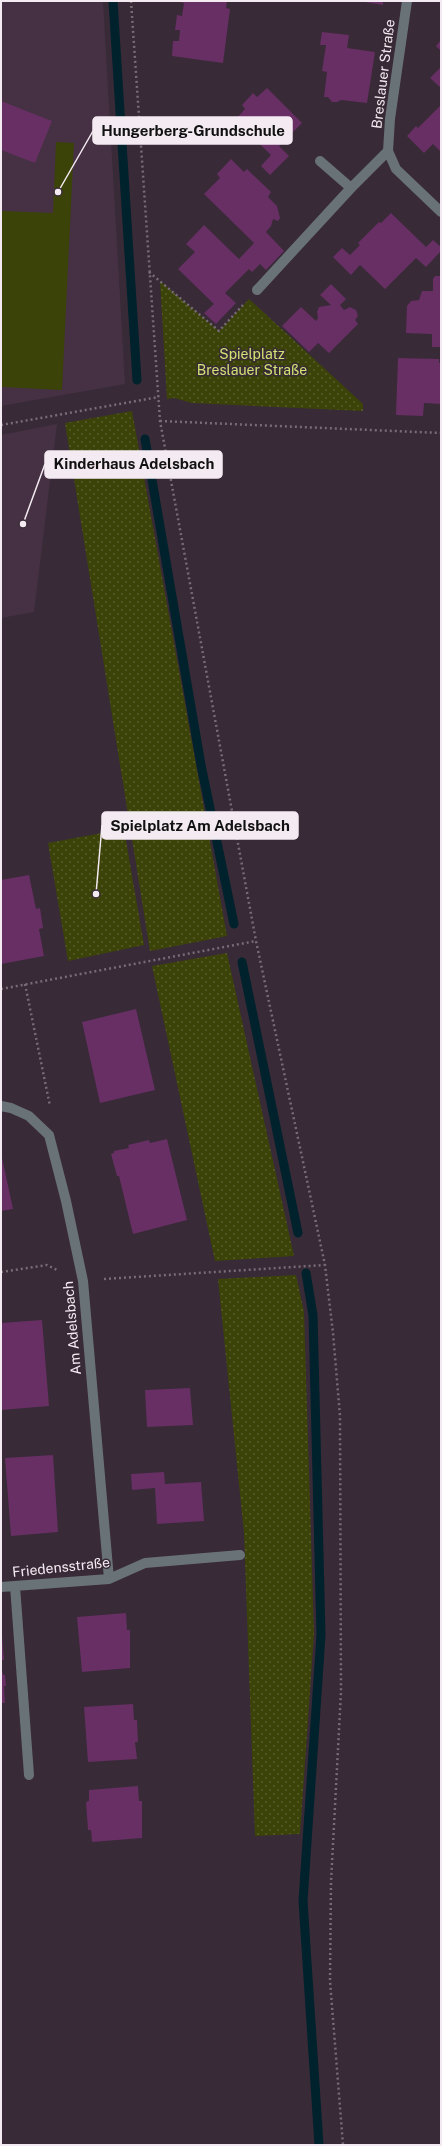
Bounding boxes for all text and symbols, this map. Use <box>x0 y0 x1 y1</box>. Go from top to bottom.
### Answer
street label: Breslauer Straße <box>368 18 398 130</box>
callout: Hungerberg-Grundschule <box>93 117 292 144</box>
text: Hungerberg-Grundschule <box>101 122 285 139</box>
park label: Spielplatz Breslauer Straße <box>197 346 307 378</box>
callout: Kinderhaus Adelsbach <box>45 451 222 478</box>
text: Kinderhaus Adelsbach <box>54 455 215 472</box>
callout: Spielplatz Am Adelsbach <box>102 812 298 839</box>
text: Spielplatz Am Adelsbach <box>110 817 290 834</box>
street label: Am Adelsbach <box>60 1280 84 1376</box>
street label: Friedensstraße <box>11 1554 111 1580</box>

